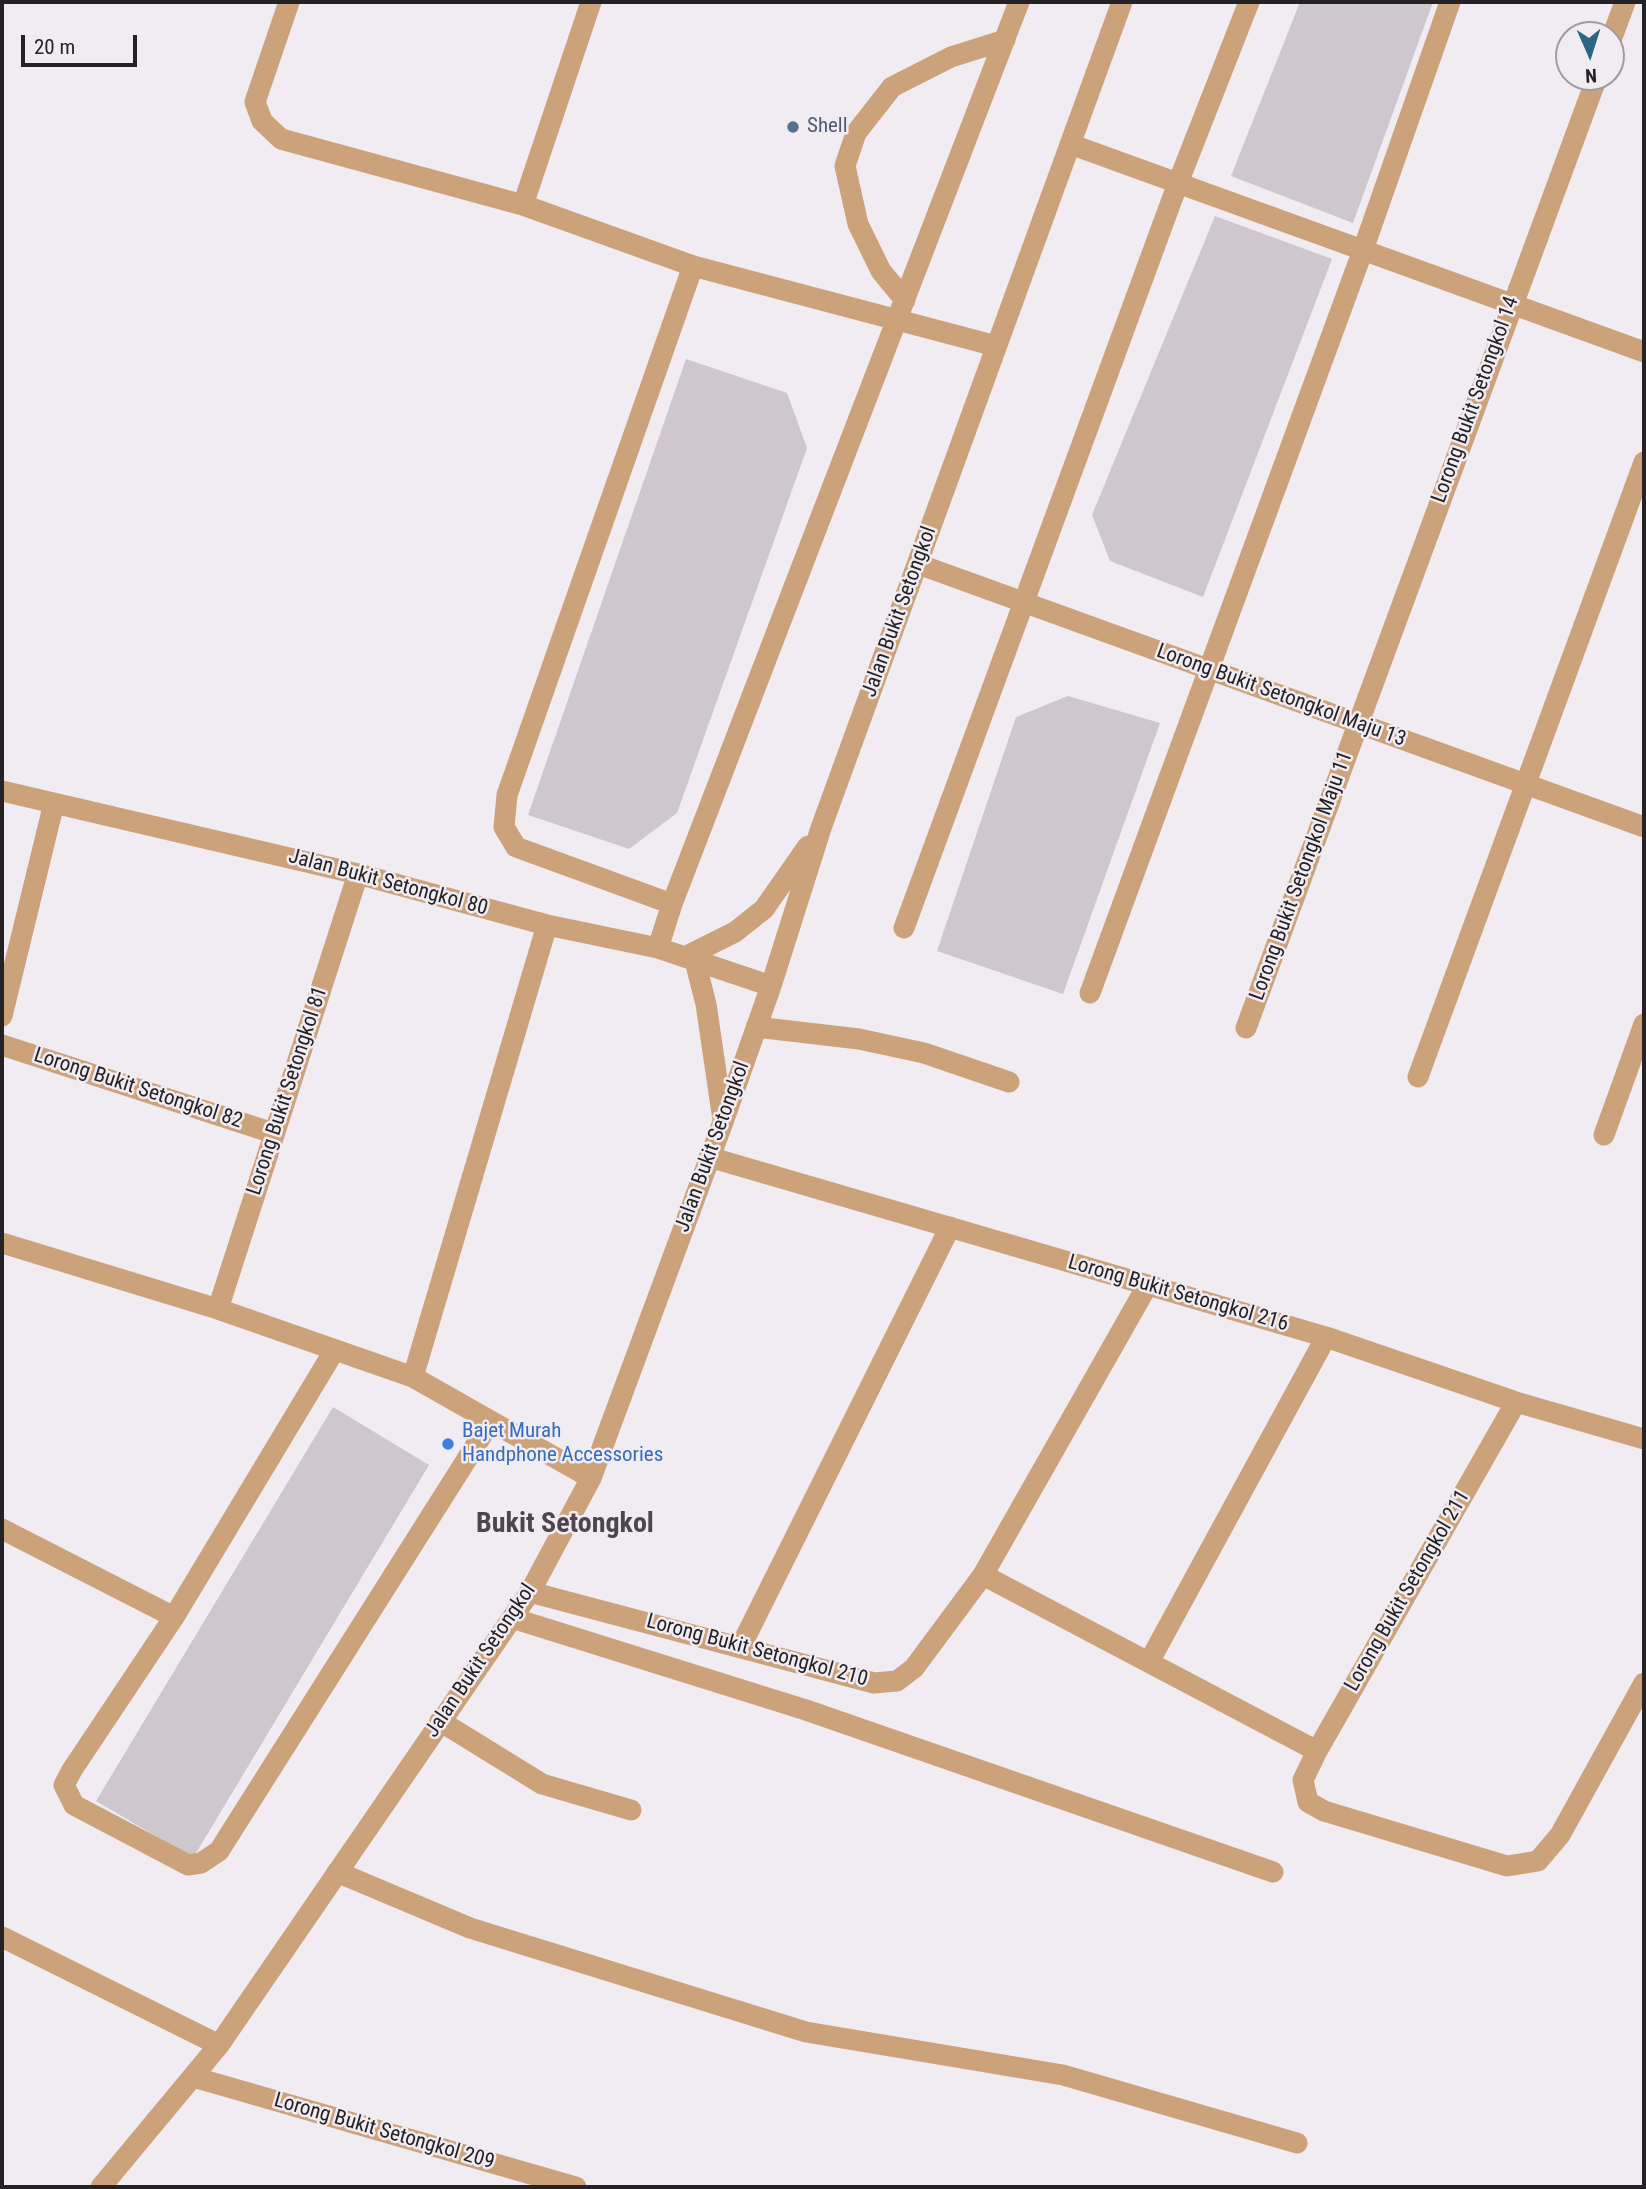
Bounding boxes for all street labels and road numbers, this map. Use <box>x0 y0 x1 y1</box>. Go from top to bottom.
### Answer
street label: Lorong Bukit Setongkol 14 <box>1427 293 1525 507</box>
street label: Jalan Bukit Setongkol <box>857 523 943 701</box>
street label: Lorong Bukit Setongkol Maju 13 <box>1153 639 1409 753</box>
street label: Lorong Bukit Setongkol Maju 11 <box>1245 748 1359 1004</box>
street label: Jalan Bukit Setongkol 80 <box>286 844 490 922</box>
street label: Lorong Bukit Setongkol 81 <box>242 984 334 1198</box>
street label: Lorong Bukit Setongkol 82 <box>31 1043 245 1135</box>
street label: Jalan Bukit Setongkol <box>670 1058 756 1236</box>
street label: Lorong Bukit Setongkol 216 <box>1065 1250 1291 1338</box>
street label: Lorong Bukit Setongkol 211 <box>1340 1486 1476 1696</box>
street label: Jalan Bukit Setongkol <box>420 1579 542 1743</box>
street label: Lorong Bukit Setongkol 210 <box>644 1609 870 1693</box>
street label: Lorong Bukit Setongkol 209 <box>271 2088 497 2176</box>

